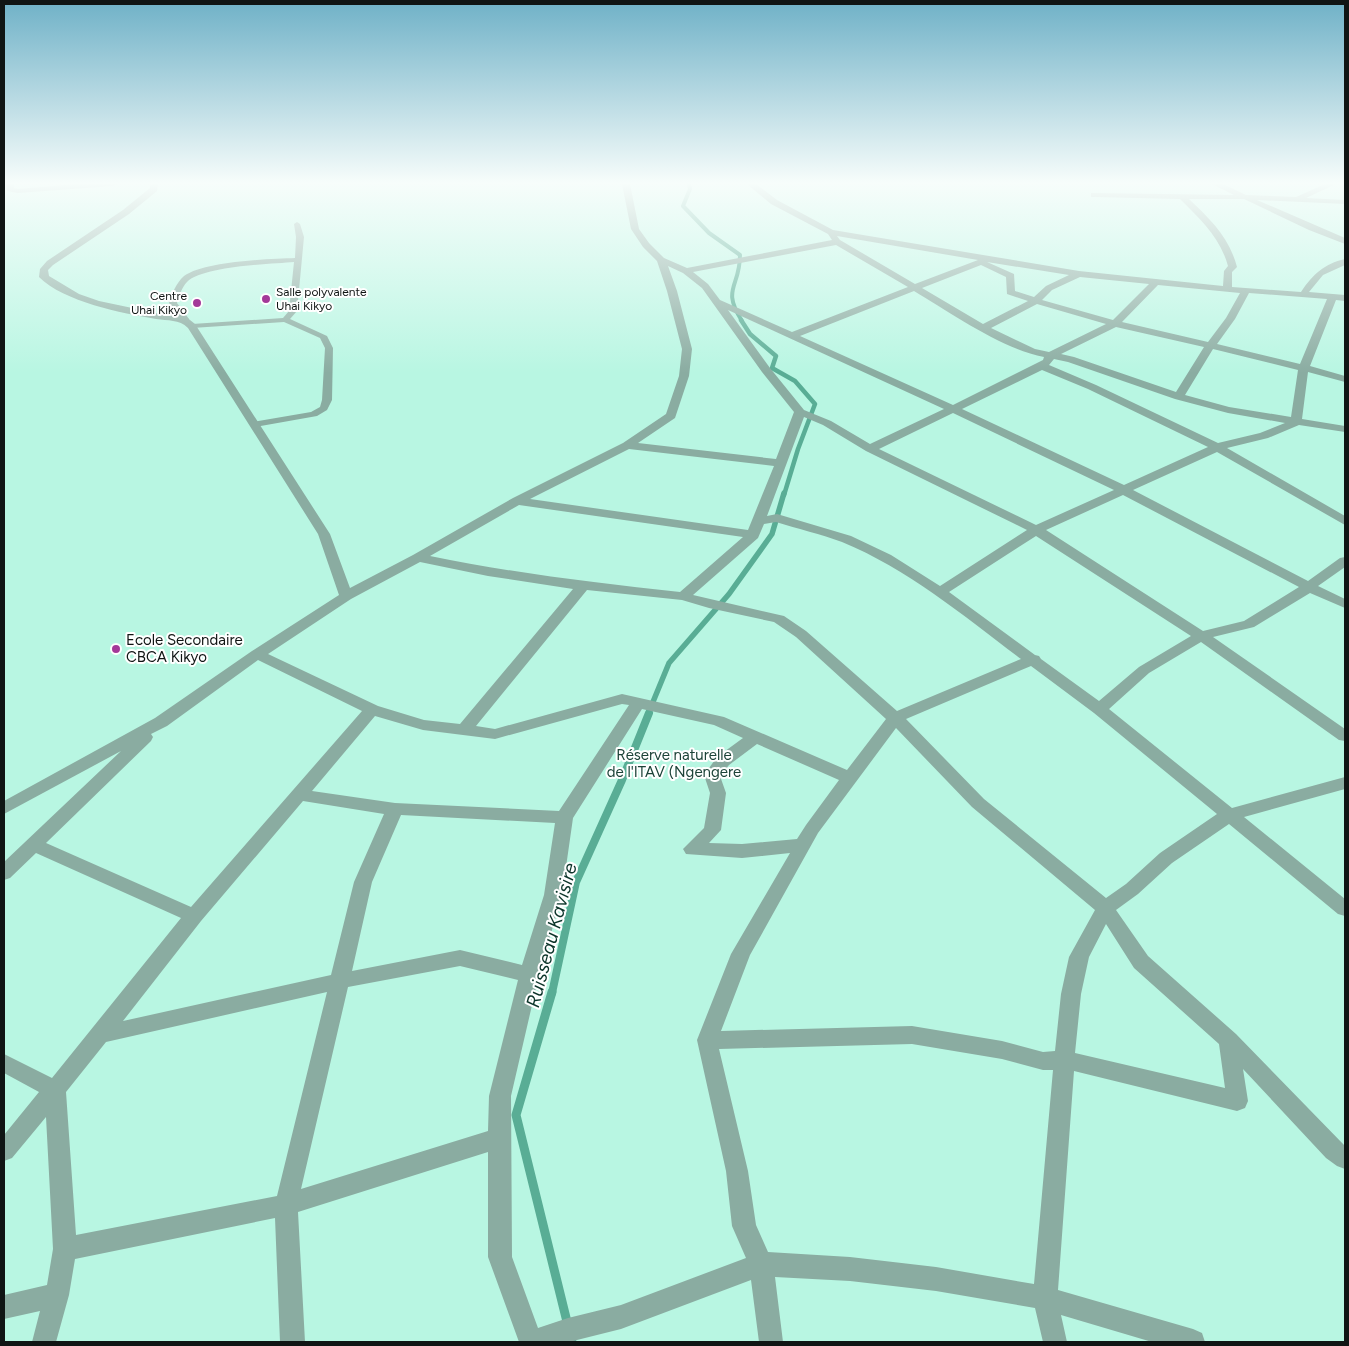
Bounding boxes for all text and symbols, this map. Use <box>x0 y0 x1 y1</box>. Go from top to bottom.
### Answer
place label: Salle polyvalente Uhai Kikyo <box>276 285 367 313</box>
place label: Centre Uhai Kikyo <box>131 289 187 317</box>
marker: Salle polyvalente Uhai Kikyo <box>260 293 272 305</box>
marker: Centre Uhai Kikyo <box>191 297 203 309</box>
place label: Ecole Secondaire CBCA Kikyo <box>126 631 243 666</box>
marker: Ecole Secondaire CBCA Kikyo <box>110 643 122 655</box>
park label: Réserve naturelle de l'ITAV (Ngengere <box>607 746 741 781</box>
water label: Ruisseau Kavisire <box>521 860 582 1010</box>

